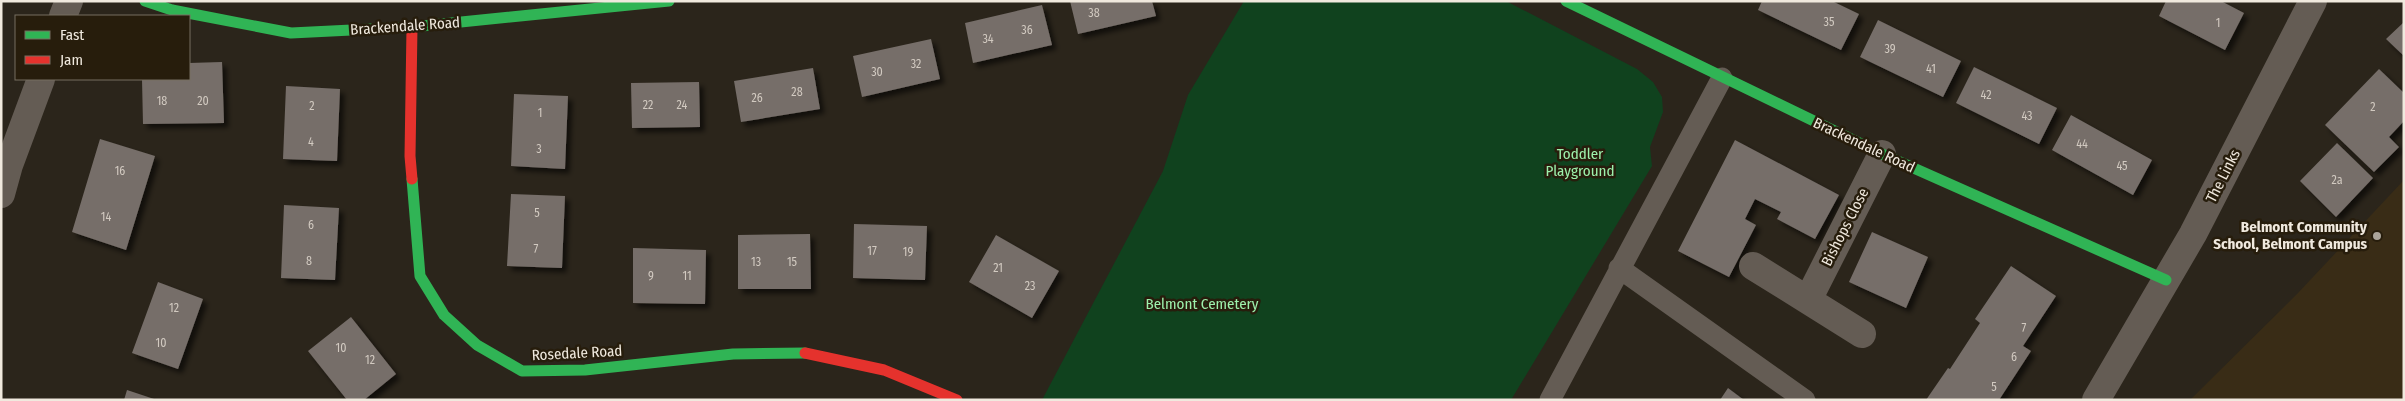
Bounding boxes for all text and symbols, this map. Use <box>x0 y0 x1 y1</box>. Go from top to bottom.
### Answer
house number: 38 <box>1088 6 1100 20</box>
street label: Brackendale Road <box>349 13 461 39</box>
legend <box>15 15 190 80</box>
house number: 35 <box>1824 15 1835 29</box>
house number: 1 <box>2216 16 2220 30</box>
house number: 36 <box>1021 23 1033 37</box>
text: Fast <box>60 26 84 44</box>
house number: 34 <box>982 32 994 46</box>
house number: 39 <box>1884 42 1896 56</box>
text: Jam <box>60 51 83 69</box>
house number: 32 <box>911 57 921 71</box>
house number: 41 <box>1926 62 1936 76</box>
house number: 30 <box>871 65 883 79</box>
house number: 28 <box>791 85 803 99</box>
house number: 42 <box>1981 88 1991 102</box>
house number: 26 <box>751 91 763 105</box>
house number: 18 <box>157 94 167 108</box>
house number: 20 <box>197 94 209 108</box>
house number: 22 <box>643 98 653 112</box>
house number: 24 <box>677 98 688 112</box>
house number: 2 <box>309 99 315 113</box>
house number: 2 <box>2370 100 2376 114</box>
house number: 1 <box>538 106 542 120</box>
house number: 43 <box>2021 109 2033 123</box>
street label: Brackendale Road <box>1810 114 1918 176</box>
house number: 4 <box>308 135 314 149</box>
house number: 44 <box>2076 137 2088 151</box>
house number: 3 <box>536 142 542 156</box>
park label: Toddler Playground <box>1546 145 1614 180</box>
street label: The Links <box>2202 146 2244 206</box>
house number: 45 <box>2116 159 2128 173</box>
house number: 16 <box>115 164 125 178</box>
house number: 2a <box>2331 173 2343 187</box>
street label: Bishops Close <box>1818 185 1872 269</box>
house number: 5 <box>534 206 540 220</box>
house number: 14 <box>101 210 111 224</box>
house number: 6 <box>308 218 314 232</box>
place label: Belmont Community School, Belmont Campus <box>2213 218 2368 253</box>
marker: Belmont Community School, Belmont Campus <box>2371 230 2383 242</box>
house number: 7 <box>534 242 539 256</box>
house number: 17 <box>867 244 877 258</box>
house number: 19 <box>903 245 913 259</box>
house number: 8 <box>306 254 312 268</box>
house number: 13 <box>751 255 761 269</box>
house number: 15 <box>787 255 798 269</box>
house number: 21 <box>993 261 1003 275</box>
house number: 9 <box>648 269 654 283</box>
house number: 11 <box>682 269 692 283</box>
house number: 23 <box>1025 279 1035 293</box>
park label: Belmont Cemetery <box>1145 295 1259 313</box>
house number: 12 <box>169 301 179 315</box>
house number: 7 <box>2022 321 2027 335</box>
house number: 10 <box>156 336 166 350</box>
house number: 10 <box>336 341 346 355</box>
street label: Rosedale Road <box>531 342 623 364</box>
house number: 6 <box>2011 350 2017 364</box>
house number: 12 <box>365 353 375 367</box>
house number: 5 <box>1991 380 1997 394</box>

